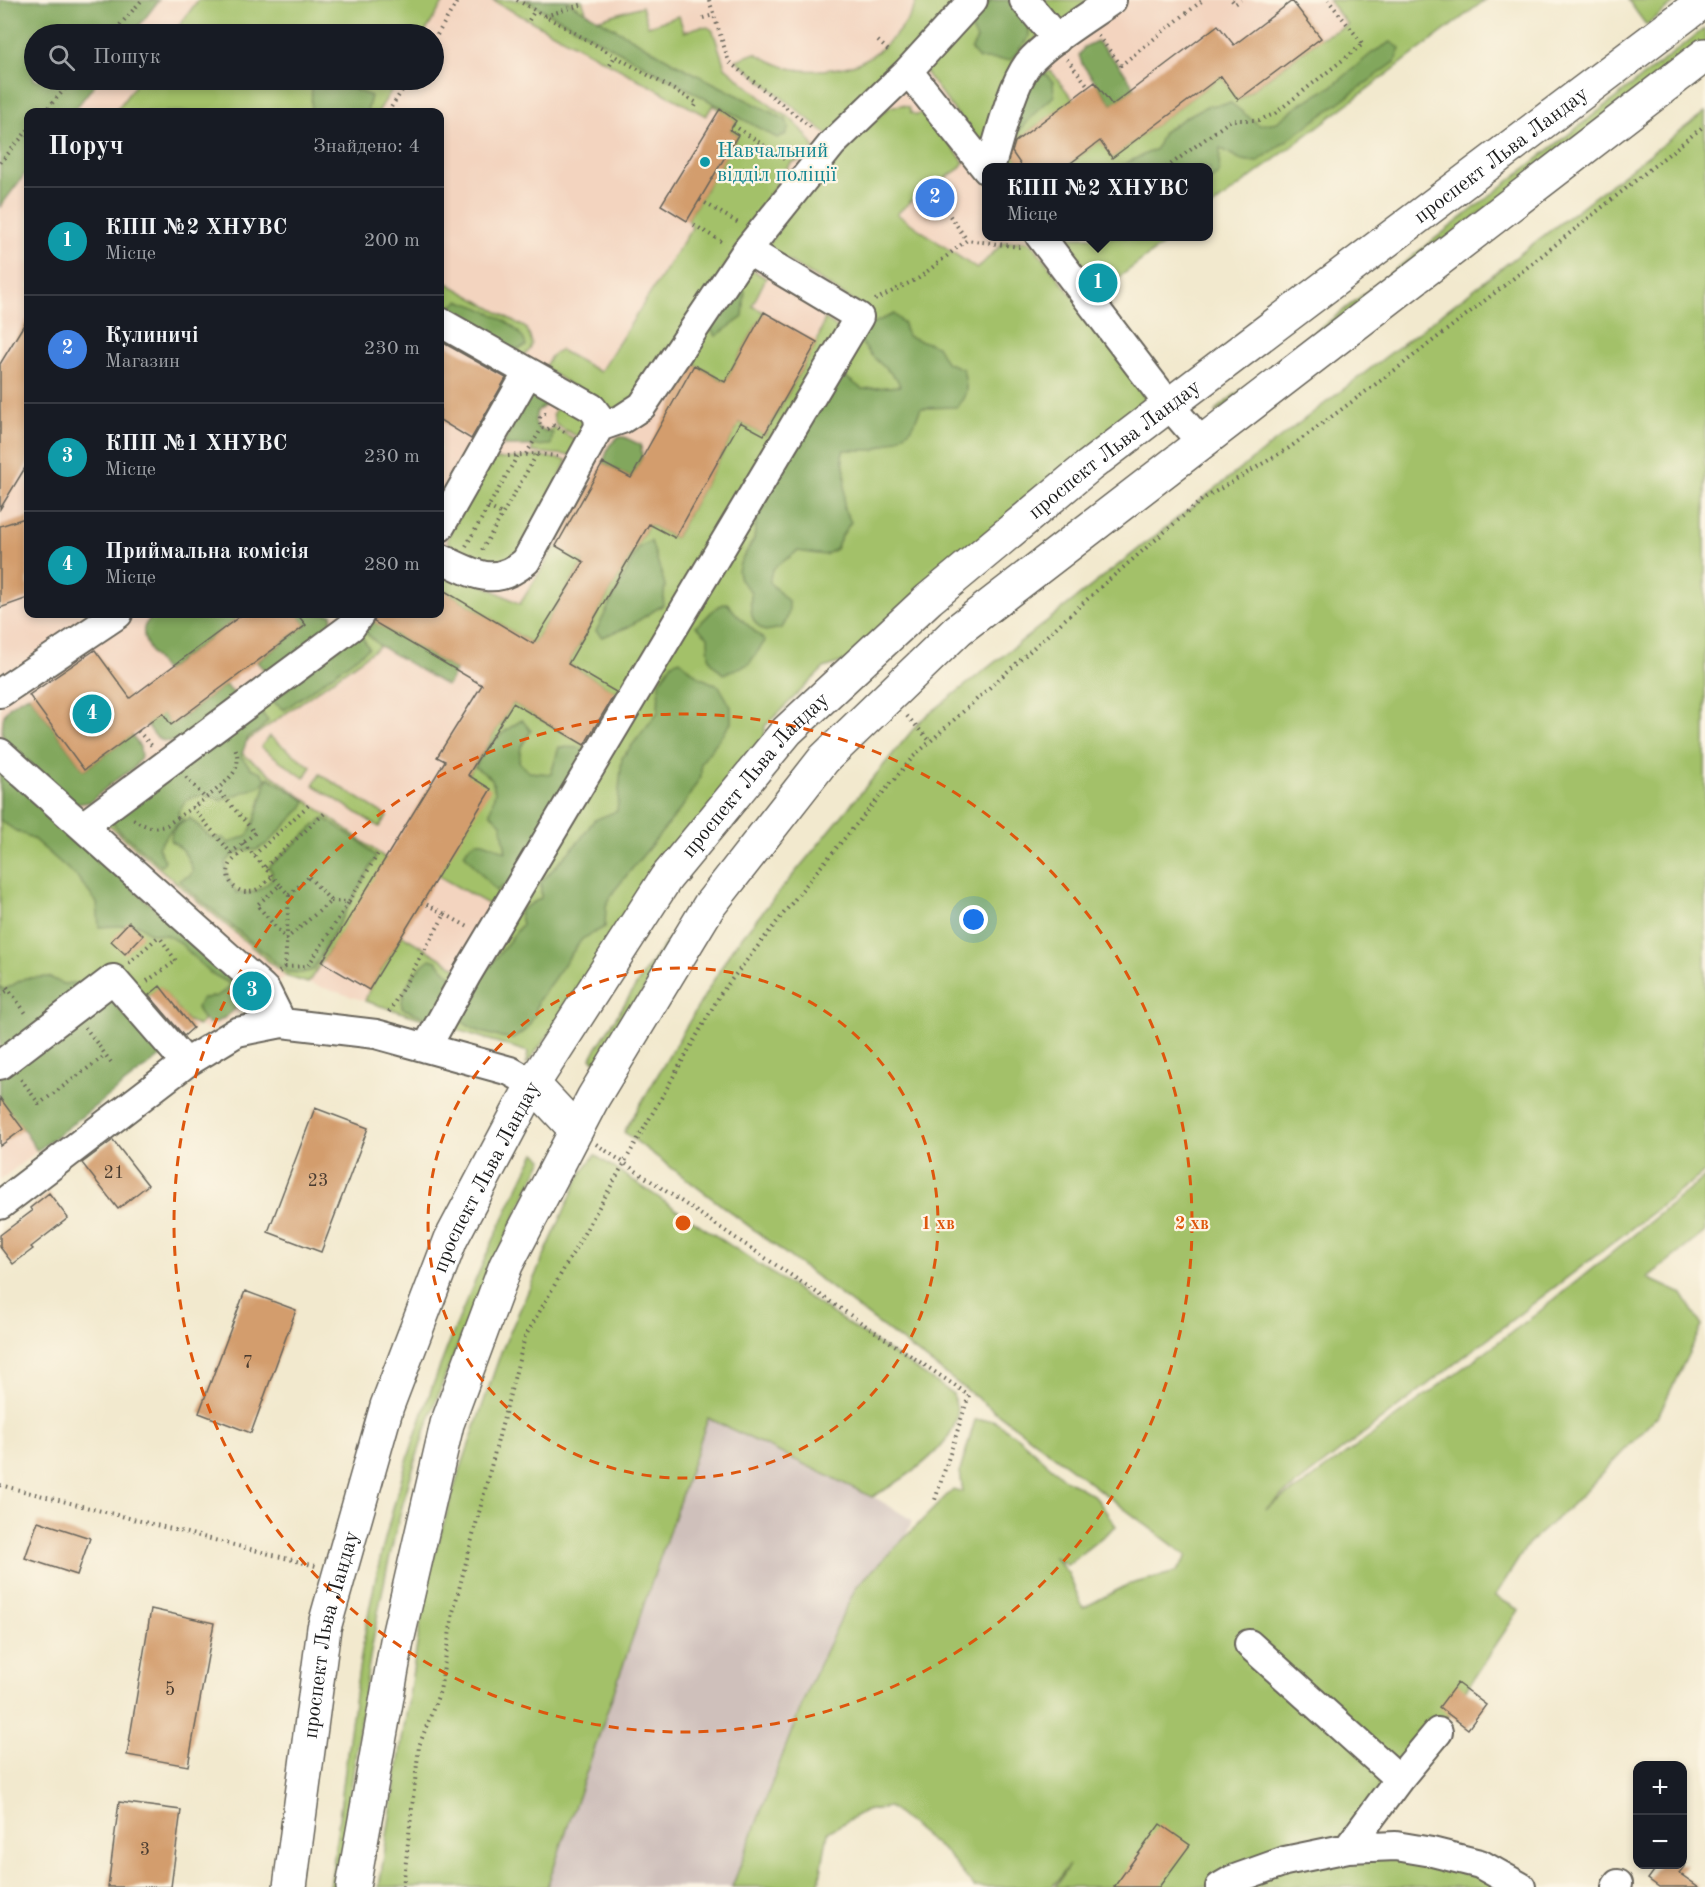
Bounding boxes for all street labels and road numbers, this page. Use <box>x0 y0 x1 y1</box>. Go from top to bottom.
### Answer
street label: проспект Льва Ландау <box>1411 83 1592 228</box>
street label: проспект Льва Ландау <box>1025 376 1205 524</box>
street label: проспект Льва Ландау <box>678 689 833 862</box>
street label: проспект Льва Ландау <box>430 1078 544 1276</box>
street label: проспект Льва Ландау <box>301 1529 363 1740</box>

